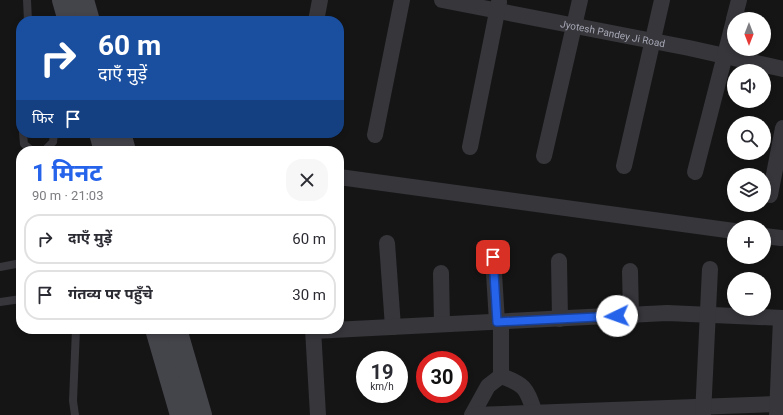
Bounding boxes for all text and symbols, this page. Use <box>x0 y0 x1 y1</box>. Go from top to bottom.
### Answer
north arrow <box>727 12 771 56</box>
map controls <box>727 12 771 316</box>
street label: Jyotesh Pandey Ji Road <box>559 18 666 49</box>
text: 60 m <box>98 29 161 62</box>
icon: right <box>32 32 84 84</box>
text: दाएँ मुड़ें <box>98 63 147 84</box>
button: sound <box>727 64 771 108</box>
icon: arrive <box>62 108 84 130</box>
text: फिर <box>32 109 54 127</box>
button: search <box>727 116 771 160</box>
text: 1 मिनट <box>32 159 102 187</box>
button: close <box>286 159 328 201</box>
button: layers <box>727 168 771 212</box>
text: 90 m · 21:03 <box>32 188 103 203</box>
button: + <box>727 220 771 264</box>
icon: right <box>34 228 56 250</box>
text: दाएँ मुड़ें <box>68 229 112 247</box>
text: 60 m <box>292 230 326 248</box>
pin <box>476 240 510 274</box>
icon: arrive <box>482 246 504 268</box>
button: − <box>727 272 771 316</box>
icon: arrive <box>34 284 56 306</box>
text: गंतव्य पर पहुँचे <box>68 285 153 303</box>
text: 30 m <box>292 286 326 304</box>
position arrow <box>596 295 638 337</box>
speed limit sign: 30 <box>416 351 468 403</box>
text: 19 <box>371 360 393 384</box>
text: km/h <box>370 381 394 392</box>

